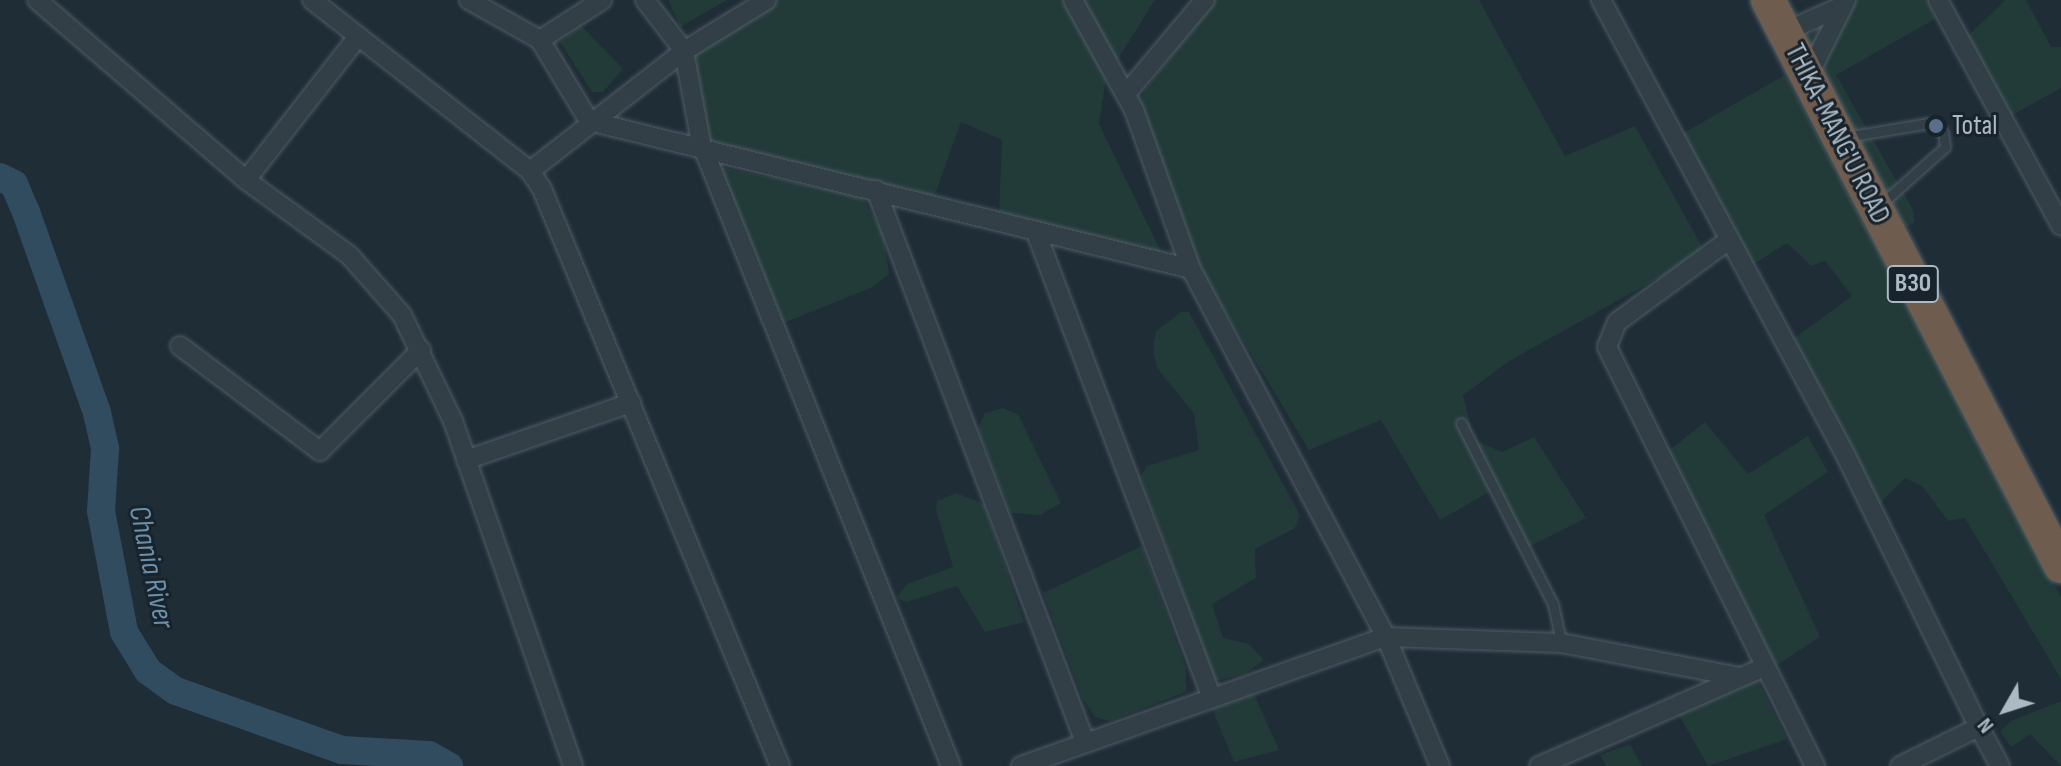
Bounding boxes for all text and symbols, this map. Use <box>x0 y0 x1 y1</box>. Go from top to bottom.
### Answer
street label: THIKA-MANG'U ROAD <box>1777 38 1897 230</box>
place label: Total <box>1952 109 1998 143</box>
marker: Total <box>1927 117 1945 135</box>
road number: B30 <box>1885 262 1941 306</box>
water label: Chania River <box>120 503 182 631</box>
north arrow <box>1965 670 2045 750</box>
text: N <box>1972 712 2000 738</box>

